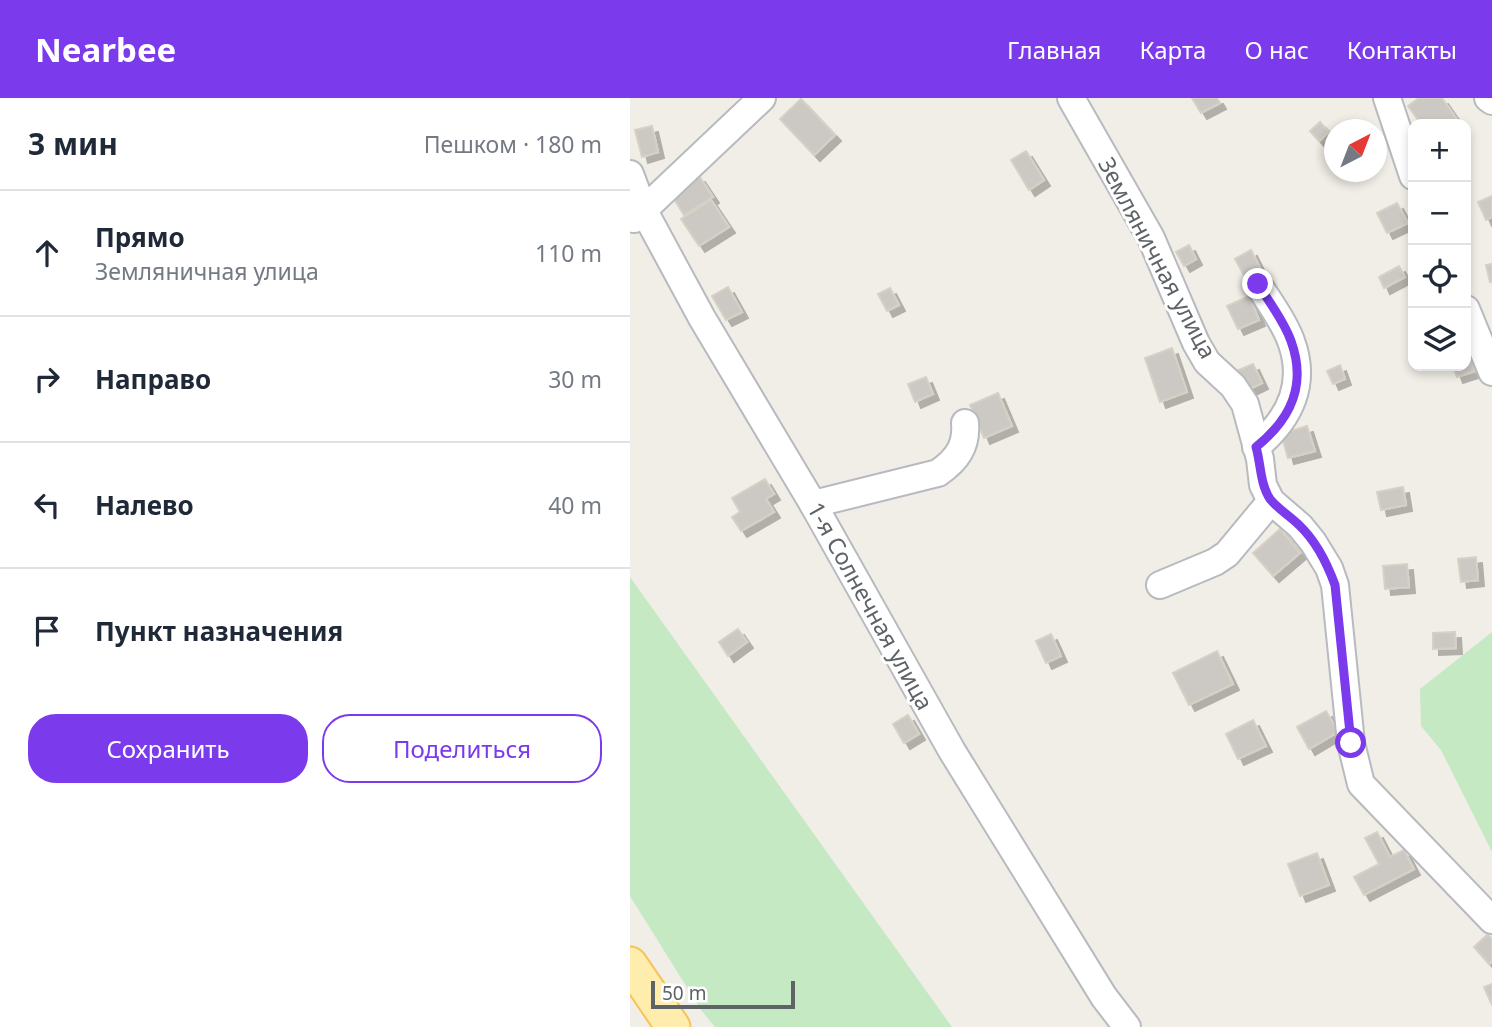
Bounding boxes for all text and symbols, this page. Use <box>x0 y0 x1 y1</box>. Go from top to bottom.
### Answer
text: Nearbee <box>35 27 176 72</box>
text: Главная <box>1007 33 1101 66</box>
text: Карта <box>1139 33 1206 66</box>
text: О нас <box>1244 33 1309 66</box>
text: Контакты <box>1347 33 1457 66</box>
north arrow <box>1324 119 1387 182</box>
map controls <box>1408 119 1471 371</box>
button: + <box>1408 119 1471 182</box>
text: 3 мин <box>28 123 118 164</box>
text: Пешком · 180 m <box>424 128 602 160</box>
street label: Земляничная улица <box>1091 151 1225 364</box>
button: − <box>1408 182 1471 245</box>
text: Прямо <box>95 219 185 255</box>
icon: ahead <box>28 234 66 272</box>
text: 110 m <box>535 237 602 269</box>
button: locate <box>1408 245 1471 308</box>
text: Земляничная улица <box>95 255 319 287</box>
route end <box>1242 268 1273 299</box>
button: layers <box>1408 308 1471 371</box>
icon: right <box>28 360 66 398</box>
text: Направо <box>95 361 211 397</box>
text: 30 m <box>548 363 602 395</box>
icon: left <box>28 486 66 524</box>
text: Налево <box>95 487 194 523</box>
text: 40 m <box>548 489 602 521</box>
street label: 1-я Солнечная улица <box>800 496 941 715</box>
icon: arrive <box>28 612 66 650</box>
text: Пункт назначения <box>95 613 343 649</box>
button: Сохранить <box>28 714 308 783</box>
button: Поделиться <box>322 714 602 783</box>
route start <box>1335 727 1366 758</box>
scale bar <box>651 978 794 1010</box>
text: 50 m <box>662 980 706 1006</box>

